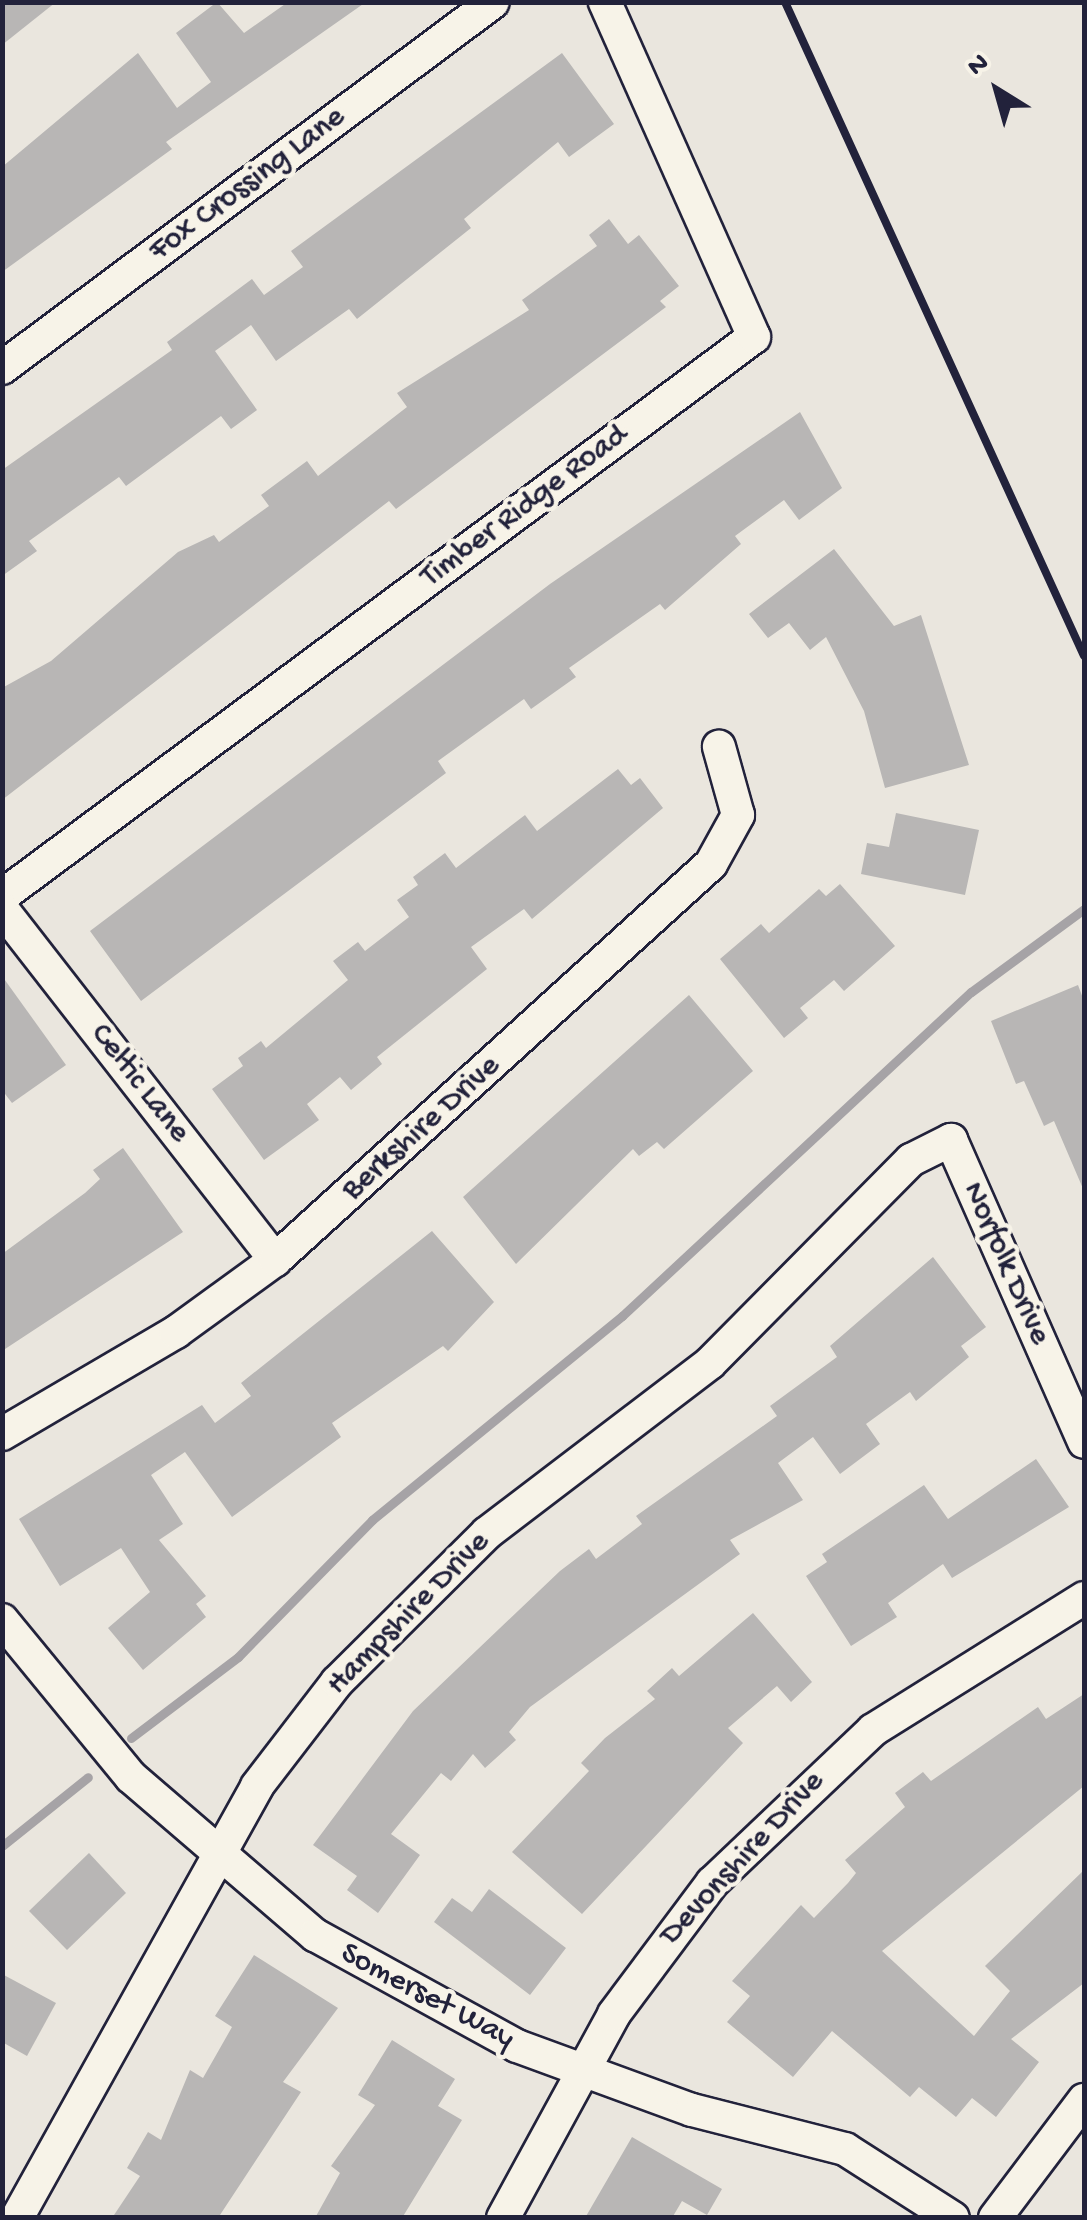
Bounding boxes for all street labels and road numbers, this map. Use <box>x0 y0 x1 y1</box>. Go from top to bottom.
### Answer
street label: Fox Crossing Lane <box>142 99 354 271</box>
street label: Timber Ridge Road <box>414 417 636 597</box>
street label: Celtic Lane <box>81 1017 197 1151</box>
street label: Berkshire Drive <box>335 1048 509 1210</box>
street label: Norfolk Drive <box>952 1177 1058 1351</box>
street label: Hampshire Drive <box>319 1524 499 1704</box>
street label: Devonshire Drive <box>652 1764 834 1954</box>
street label: Somerset Way <box>333 1935 521 2059</box>

